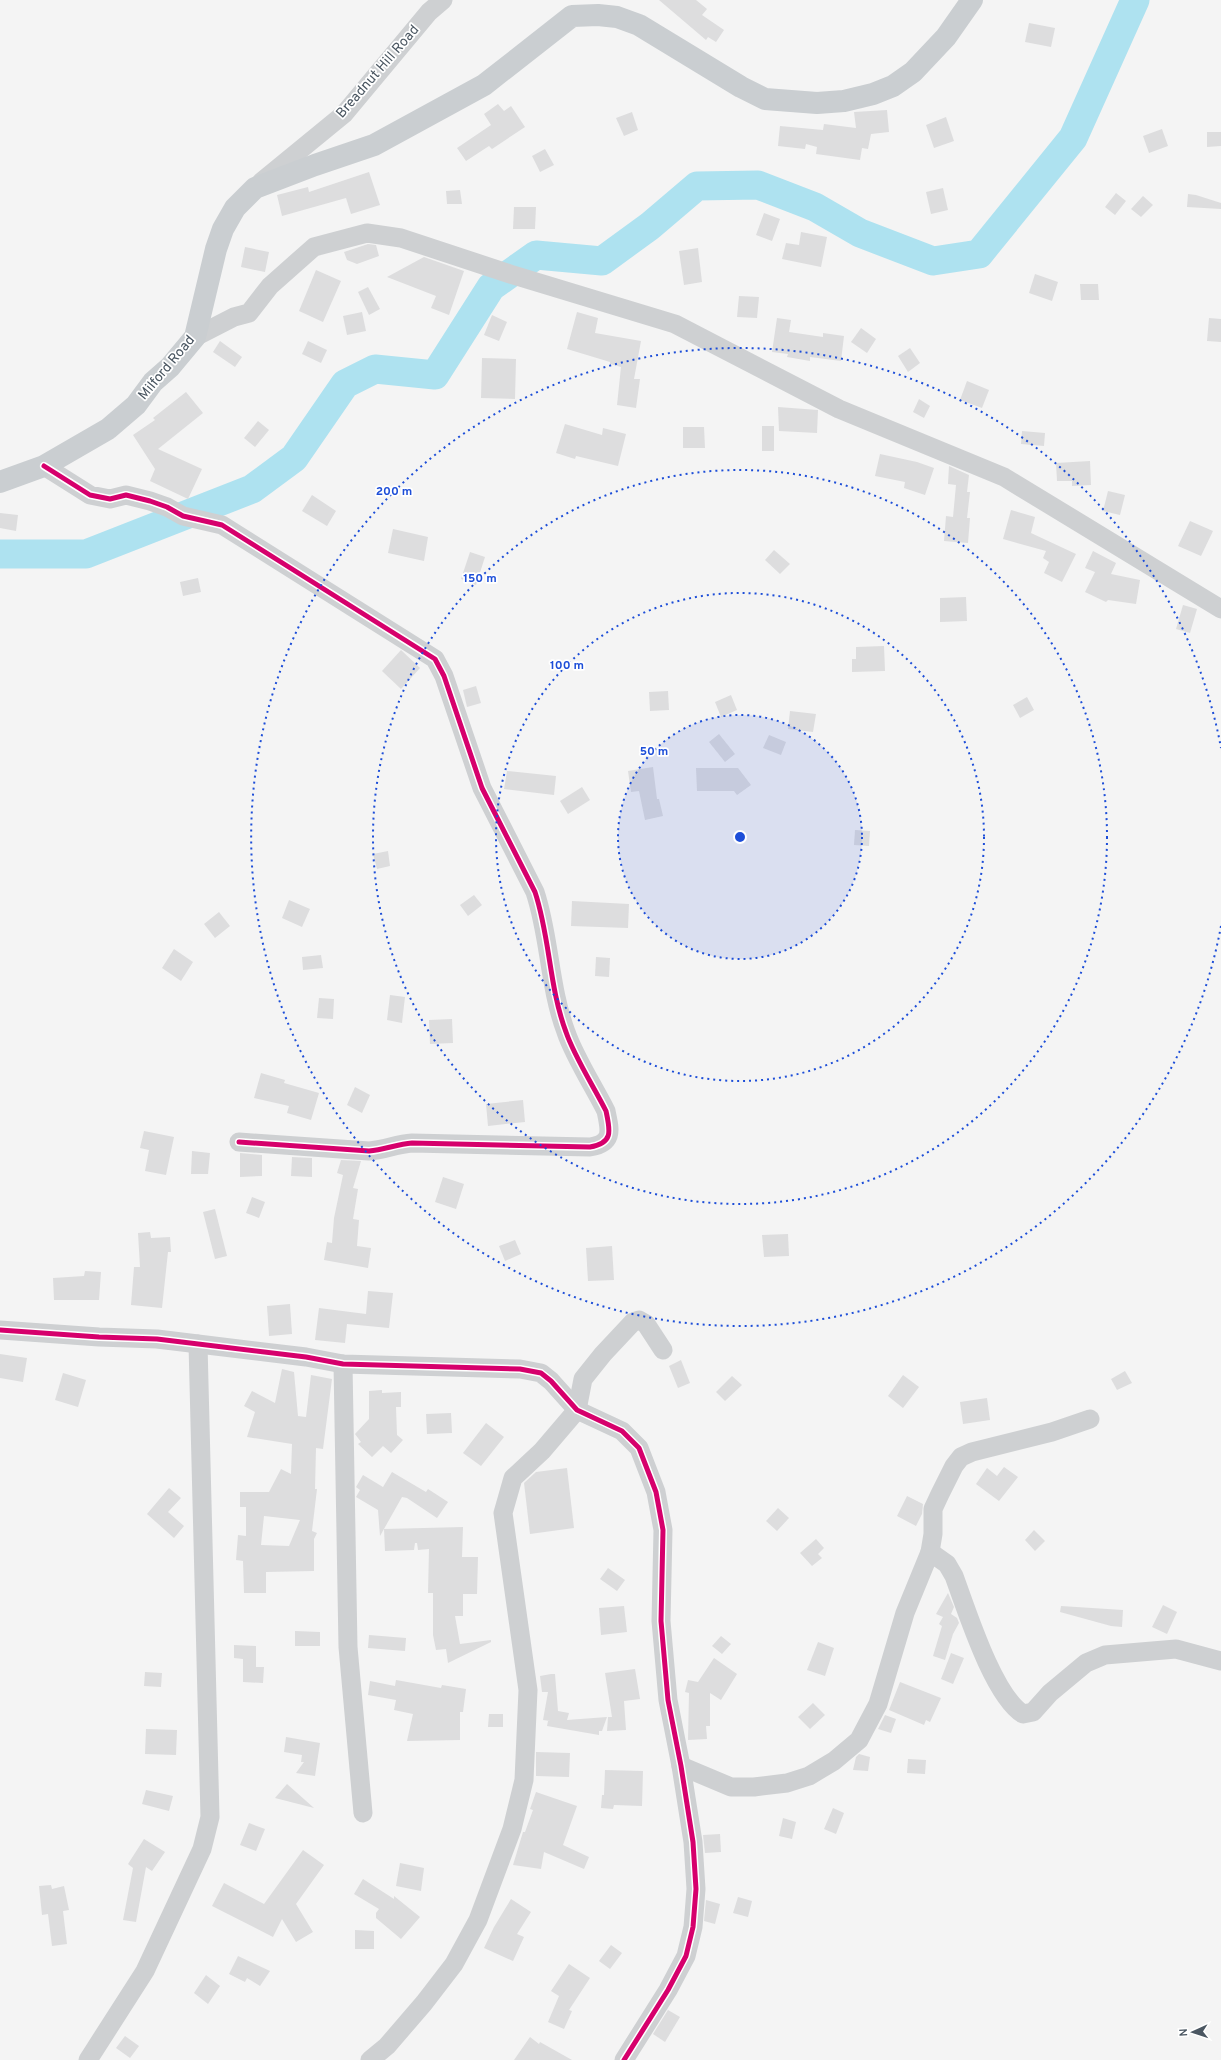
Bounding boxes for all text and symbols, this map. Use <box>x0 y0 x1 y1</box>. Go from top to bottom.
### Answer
street label: Breadnut Hill Road <box>333 22 423 122</box>
street label: Milford Road <box>135 332 199 404</box>
text: 200 m <box>376 484 412 500</box>
text: 150 m <box>463 571 497 587</box>
text: 100 m <box>550 658 584 674</box>
text: 50 m <box>640 744 668 760</box>
centre of rings <box>733 830 747 844</box>
north arrow <box>1173 2012 1213 2052</box>
text: N <box>1177 2028 1191 2037</box>

